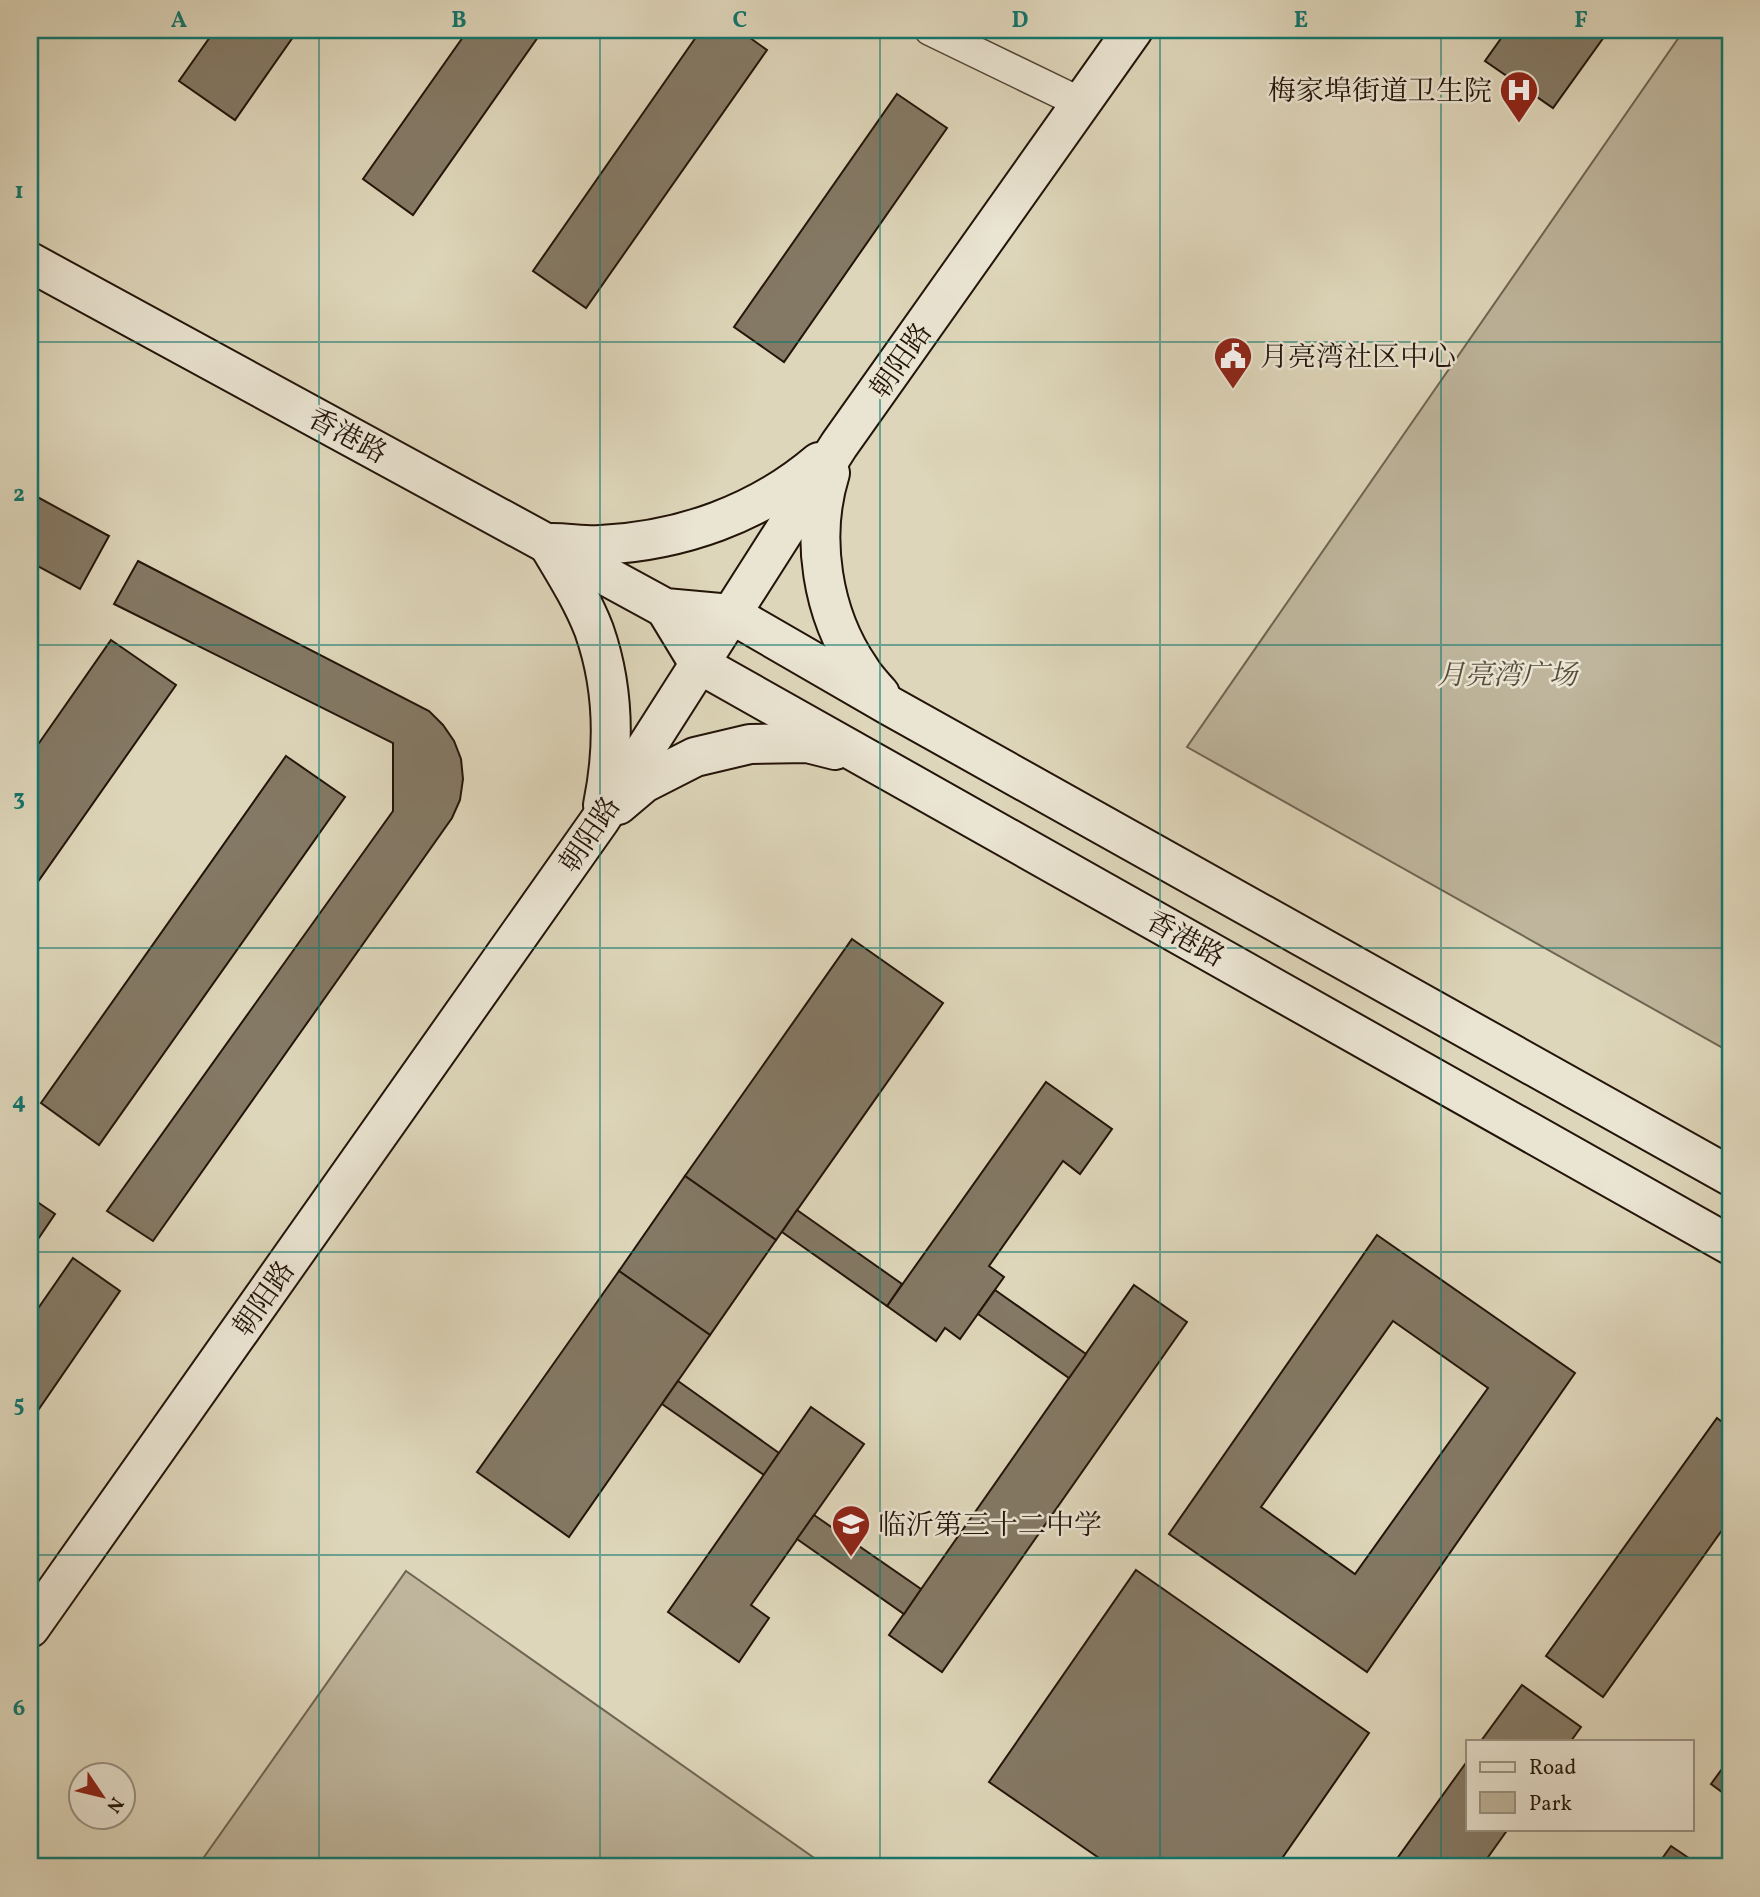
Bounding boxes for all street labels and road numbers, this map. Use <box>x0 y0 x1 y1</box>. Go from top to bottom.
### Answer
street label: 朝阳路 <box>862 316 942 407</box>
street label: 香港路 <box>301 400 393 474</box>
street label: 朝阳路 <box>551 790 631 881</box>
street label: 香港路 <box>1139 903 1231 978</box>
street label: 朝阳路 <box>225 1254 305 1345</box>

